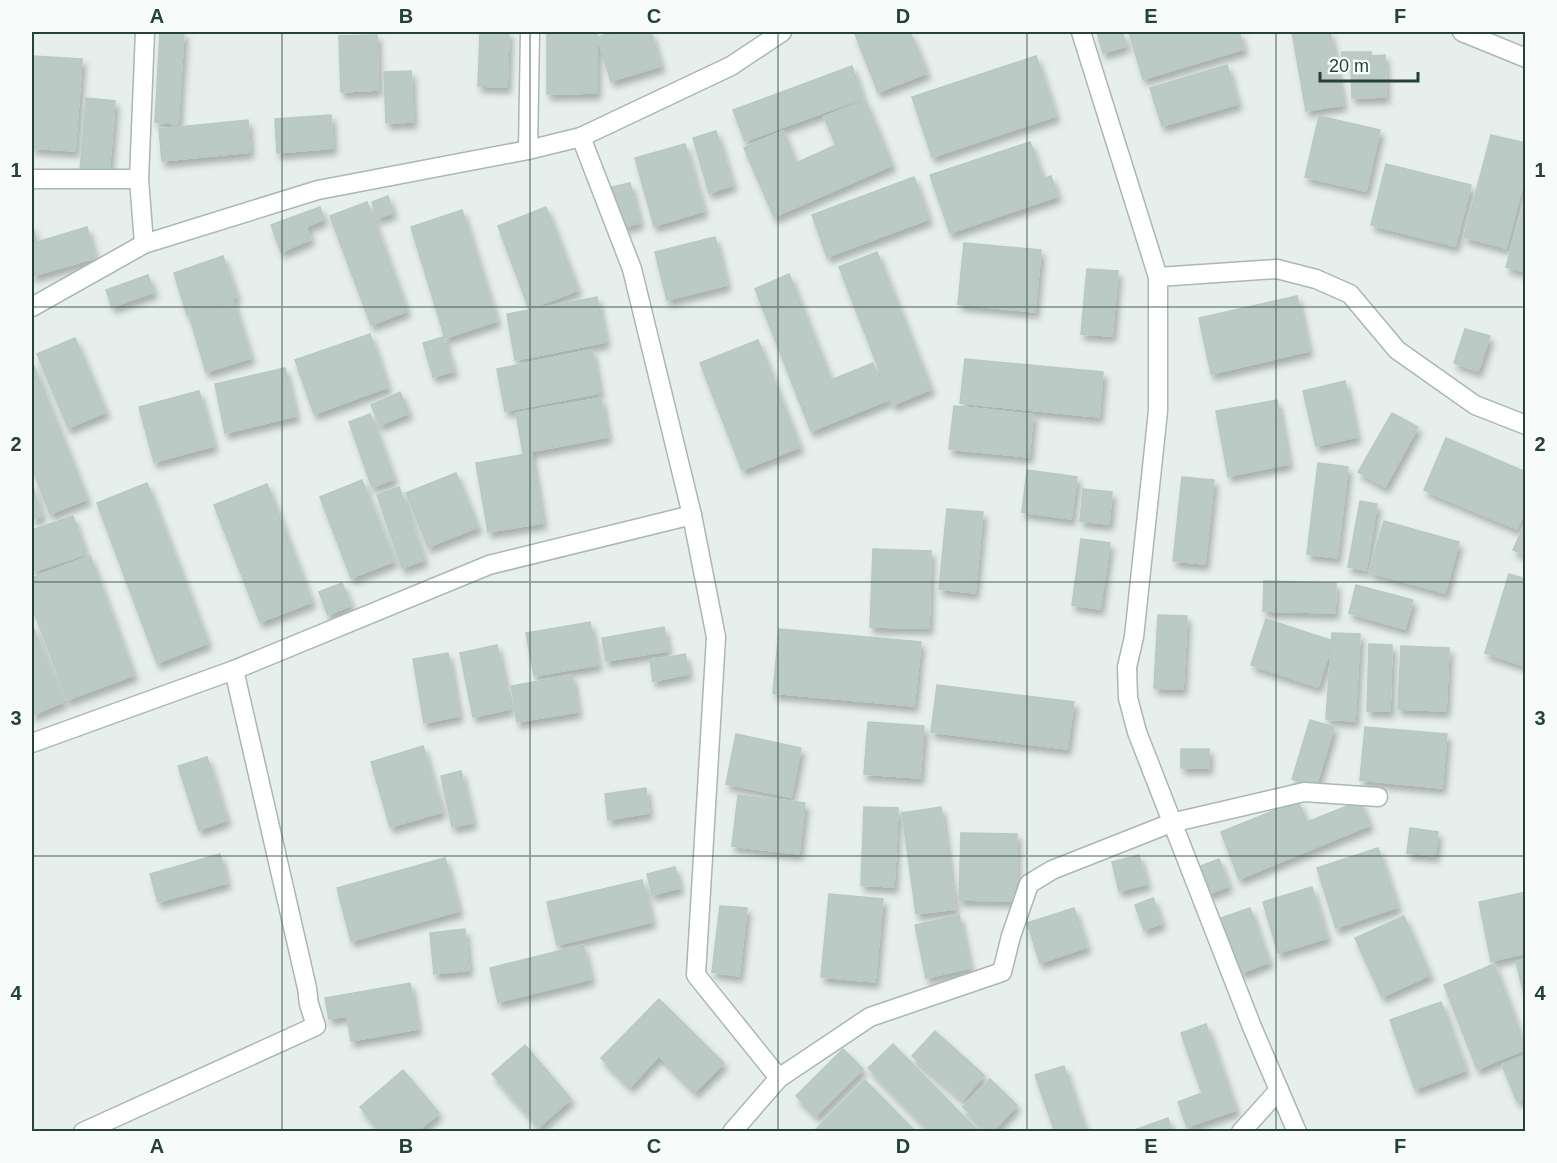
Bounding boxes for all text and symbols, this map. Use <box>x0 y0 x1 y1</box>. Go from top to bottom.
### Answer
text: A <box>150 5 164 27</box>
text: B <box>399 5 413 27</box>
text: C <box>647 5 661 27</box>
text: D <box>896 5 910 27</box>
text: E <box>1144 5 1158 27</box>
text: F <box>1394 5 1406 27</box>
scale bar <box>1320 45 1418 83</box>
text: 20 m <box>1329 56 1369 76</box>
text: 1 <box>10 159 22 181</box>
text: 1 <box>1534 159 1546 181</box>
text: 2 <box>10 433 22 455</box>
text: 2 <box>1534 433 1546 455</box>
text: 3 <box>10 707 22 729</box>
text: 3 <box>1534 707 1546 729</box>
text: 4 <box>10 982 22 1004</box>
text: 4 <box>1534 982 1546 1004</box>
text: A <box>150 1135 164 1157</box>
text: B <box>399 1135 413 1157</box>
text: C <box>647 1135 661 1157</box>
text: D <box>896 1135 910 1157</box>
text: E <box>1144 1135 1158 1157</box>
text: F <box>1394 1135 1406 1157</box>

